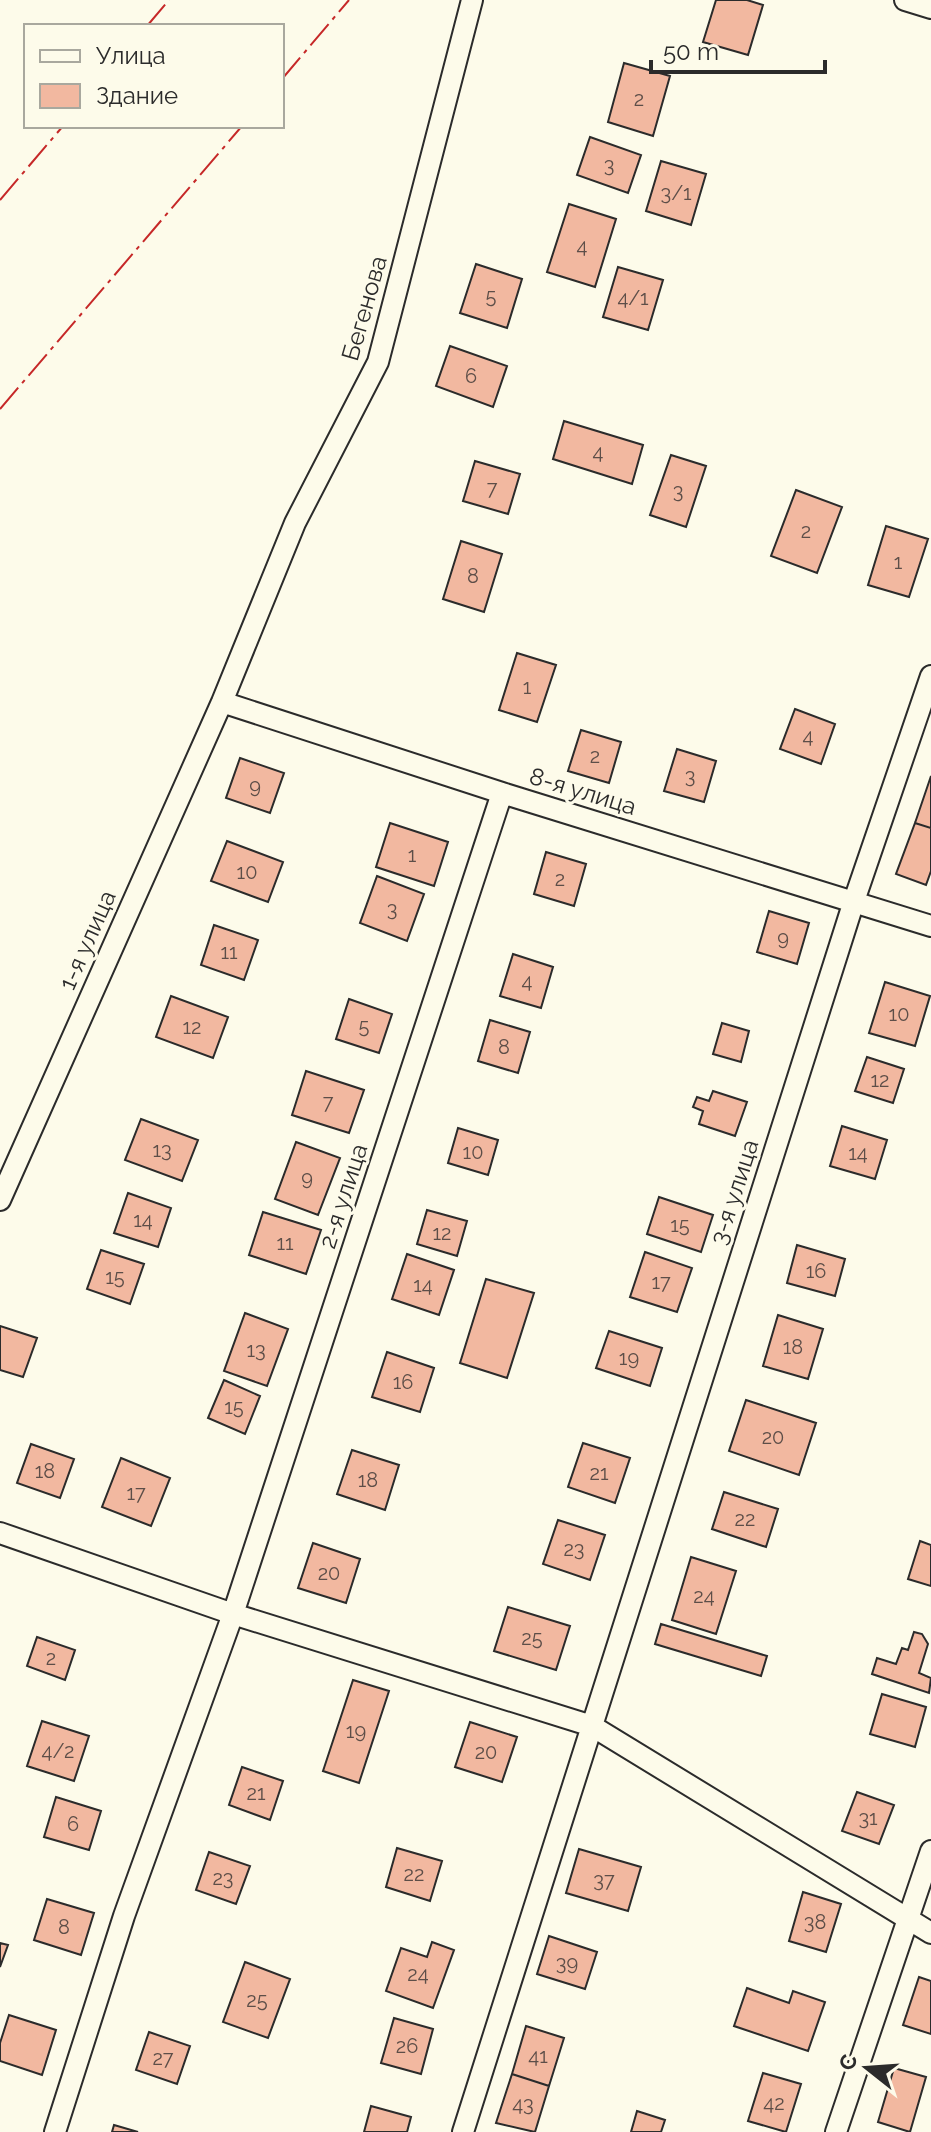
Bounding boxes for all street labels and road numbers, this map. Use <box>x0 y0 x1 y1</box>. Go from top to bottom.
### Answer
street label: Бегенова <box>335 252 393 364</box>
street label: 8-я улица <box>526 761 640 821</box>
street label: 1-я улица <box>52 886 122 994</box>
street label: 3-я улица <box>703 1136 765 1248</box>
street label: 2-я улица <box>312 1140 374 1252</box>

